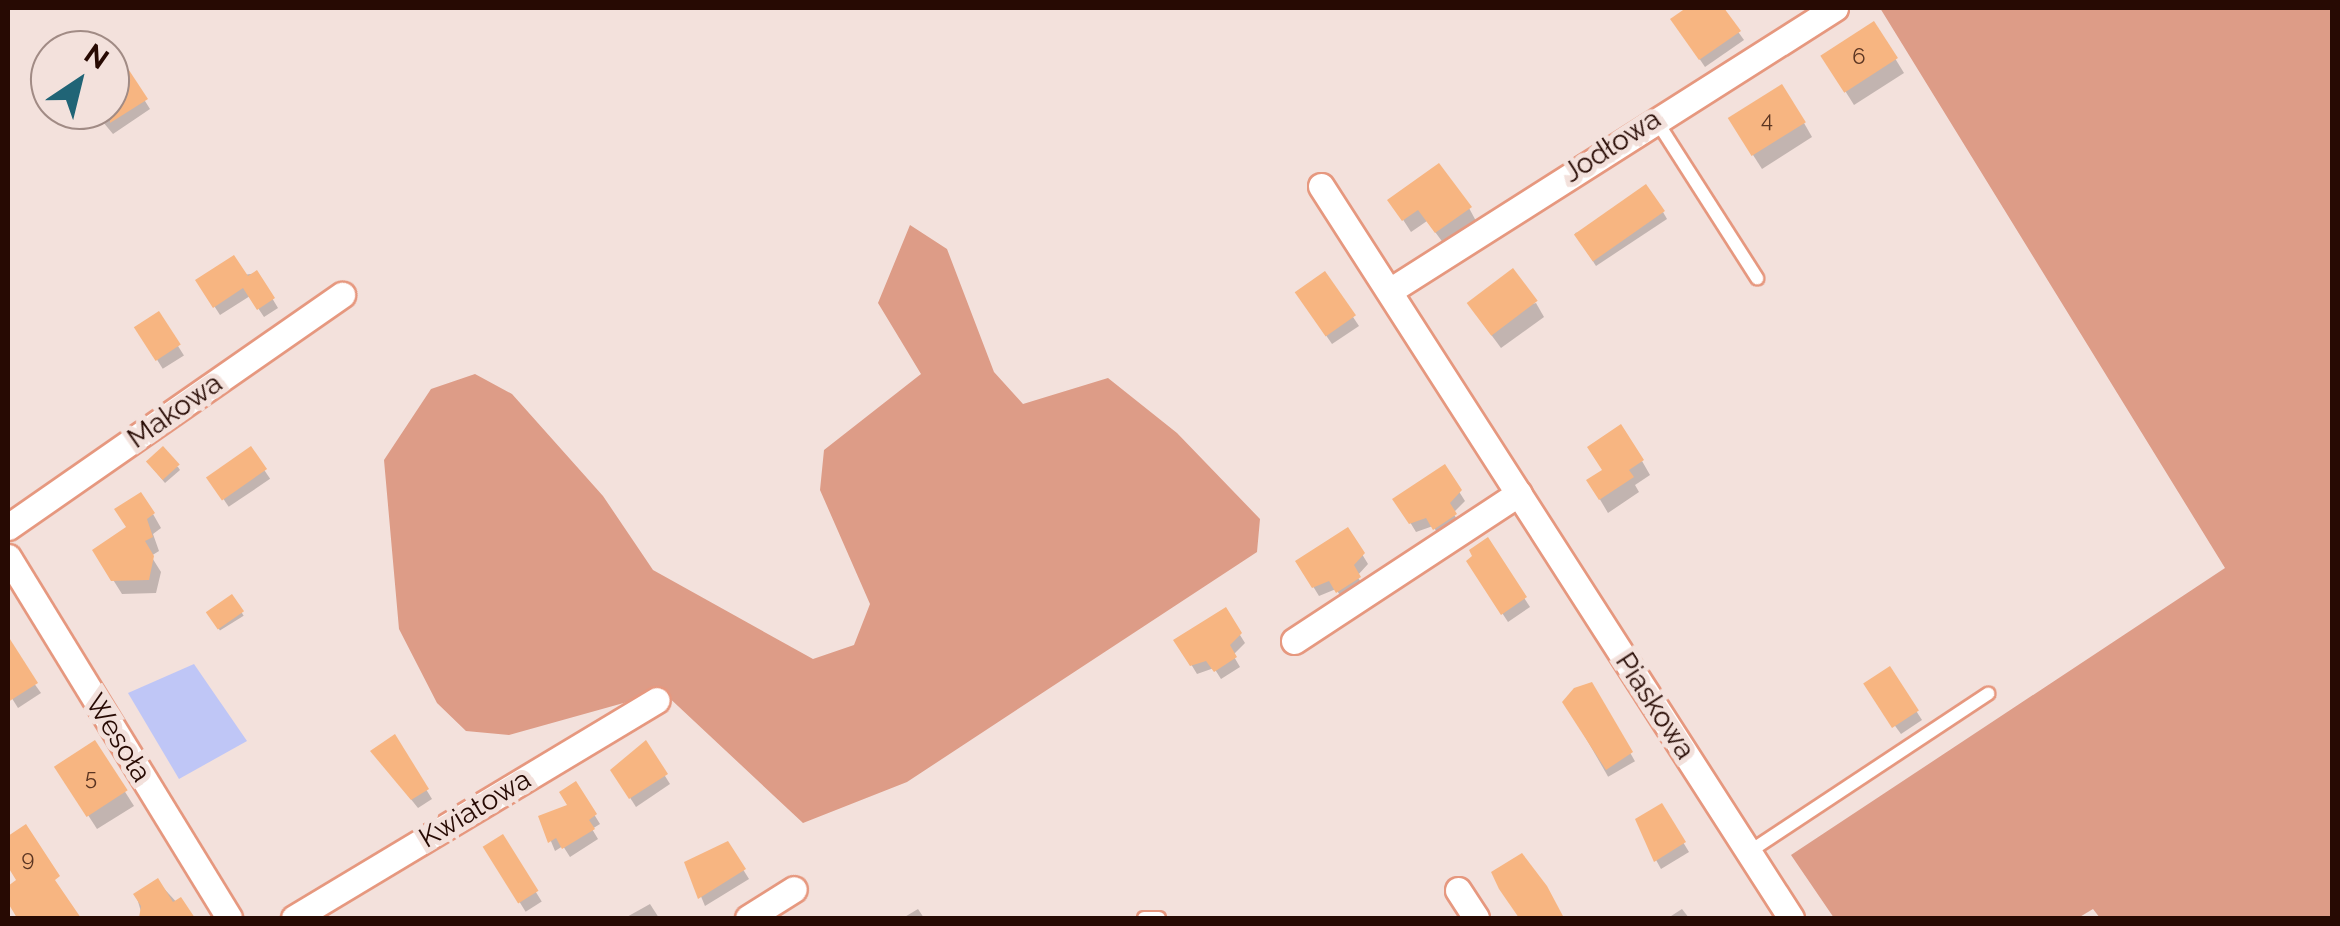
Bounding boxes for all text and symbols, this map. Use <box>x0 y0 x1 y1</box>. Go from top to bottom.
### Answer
north arrow <box>30 30 130 130</box>
text: N <box>78 37 115 76</box>
house number: 6 <box>1852 44 1866 70</box>
street label: Jodłowa <box>1557 102 1667 190</box>
house number: 4 <box>1761 107 1773 133</box>
street label: Makowa <box>121 366 229 456</box>
street label: Piaskowa <box>1608 646 1702 766</box>
street label: Wesoła <box>78 688 158 788</box>
street label: Kwiatowa <box>413 763 537 855</box>
house number: 5 <box>85 765 97 791</box>
house number: 9 <box>22 846 34 872</box>

